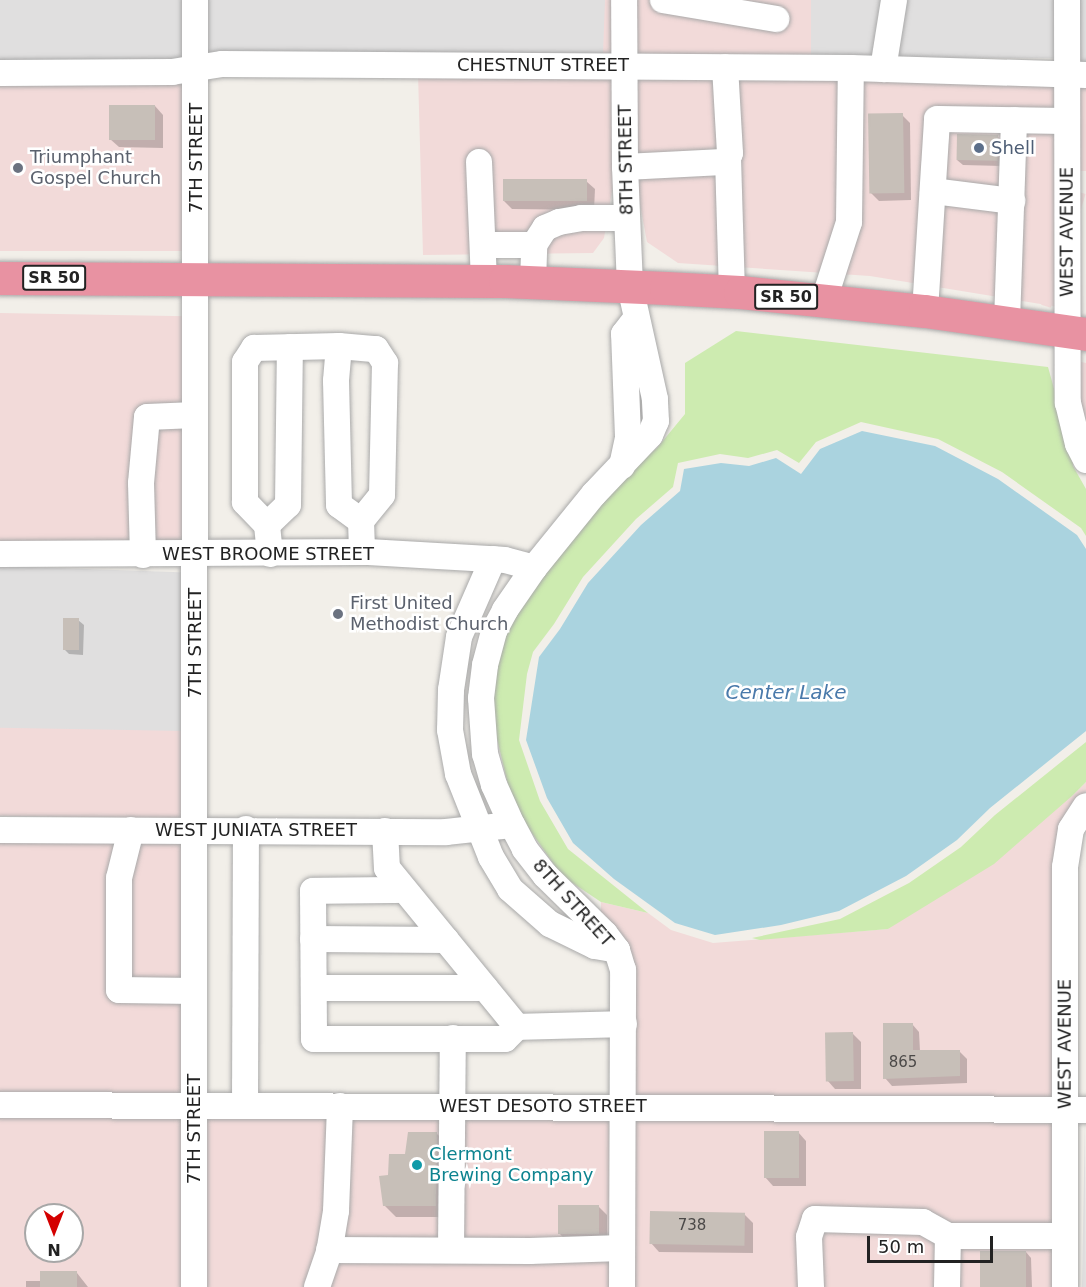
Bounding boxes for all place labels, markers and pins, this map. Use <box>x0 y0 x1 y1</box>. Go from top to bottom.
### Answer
place label: Shell <box>991 137 1035 159</box>
marker: Shell <box>972 141 986 155</box>
place label: Triumphant Gospel Church <box>30 147 161 190</box>
marker: Triumphant Gospel Church <box>11 161 25 175</box>
place label: First United Methodist Church <box>350 593 508 636</box>
marker: First United Methodist Church <box>331 607 345 621</box>
place label: Clermont Brewing Company <box>429 1144 593 1186</box>
marker: Clermont Brewing Company <box>410 1158 424 1172</box>

